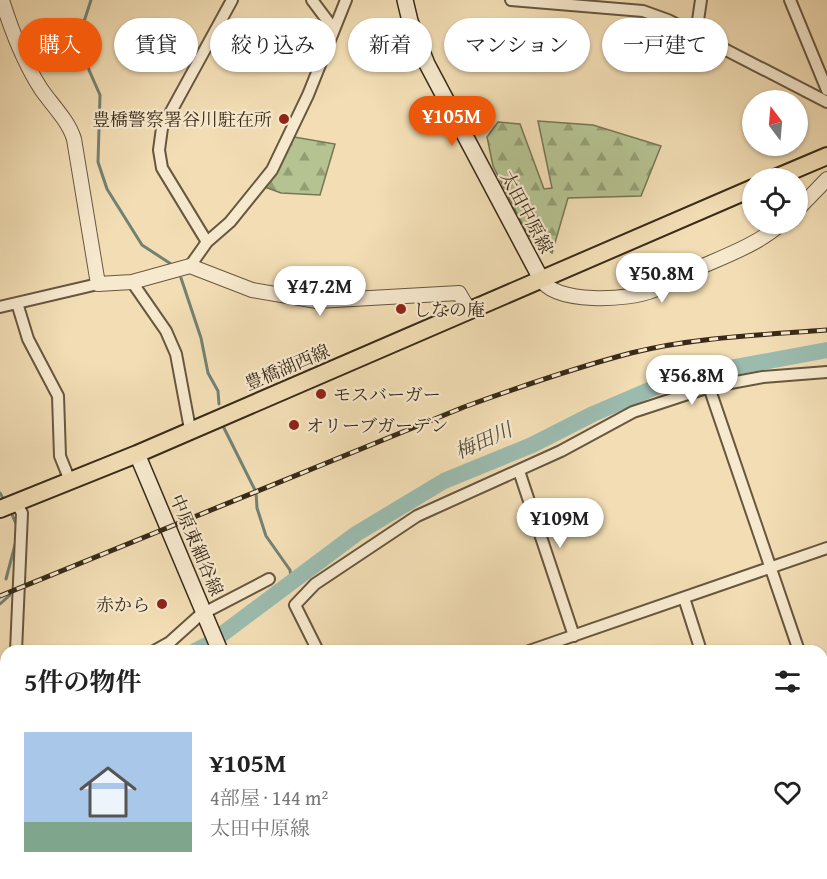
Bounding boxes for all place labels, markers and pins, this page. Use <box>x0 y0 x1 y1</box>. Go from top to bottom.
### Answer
pin: ¥105M <box>410 96 494 147</box>
place label: 豊橋警察署谷川駐在所 <box>92 106 272 133</box>
marker: 豊橋警察署谷川駐在所 <box>277 112 291 126</box>
pin: ¥50.8M <box>613 253 711 304</box>
pin: ¥47.2M <box>271 266 369 317</box>
place label: しなの庵 <box>413 296 485 323</box>
marker: しなの庵 <box>394 302 408 316</box>
pin: ¥56.8M <box>643 355 741 406</box>
place label: モスバーガー <box>333 381 441 408</box>
marker: モスバーガー <box>314 387 328 401</box>
place label: オリーブガーデン <box>306 412 449 439</box>
marker: オリーブガーデン <box>287 418 301 432</box>
pin: ¥109M <box>518 498 602 549</box>
place label: 赤から <box>96 591 150 618</box>
marker: 赤から <box>155 597 169 611</box>

